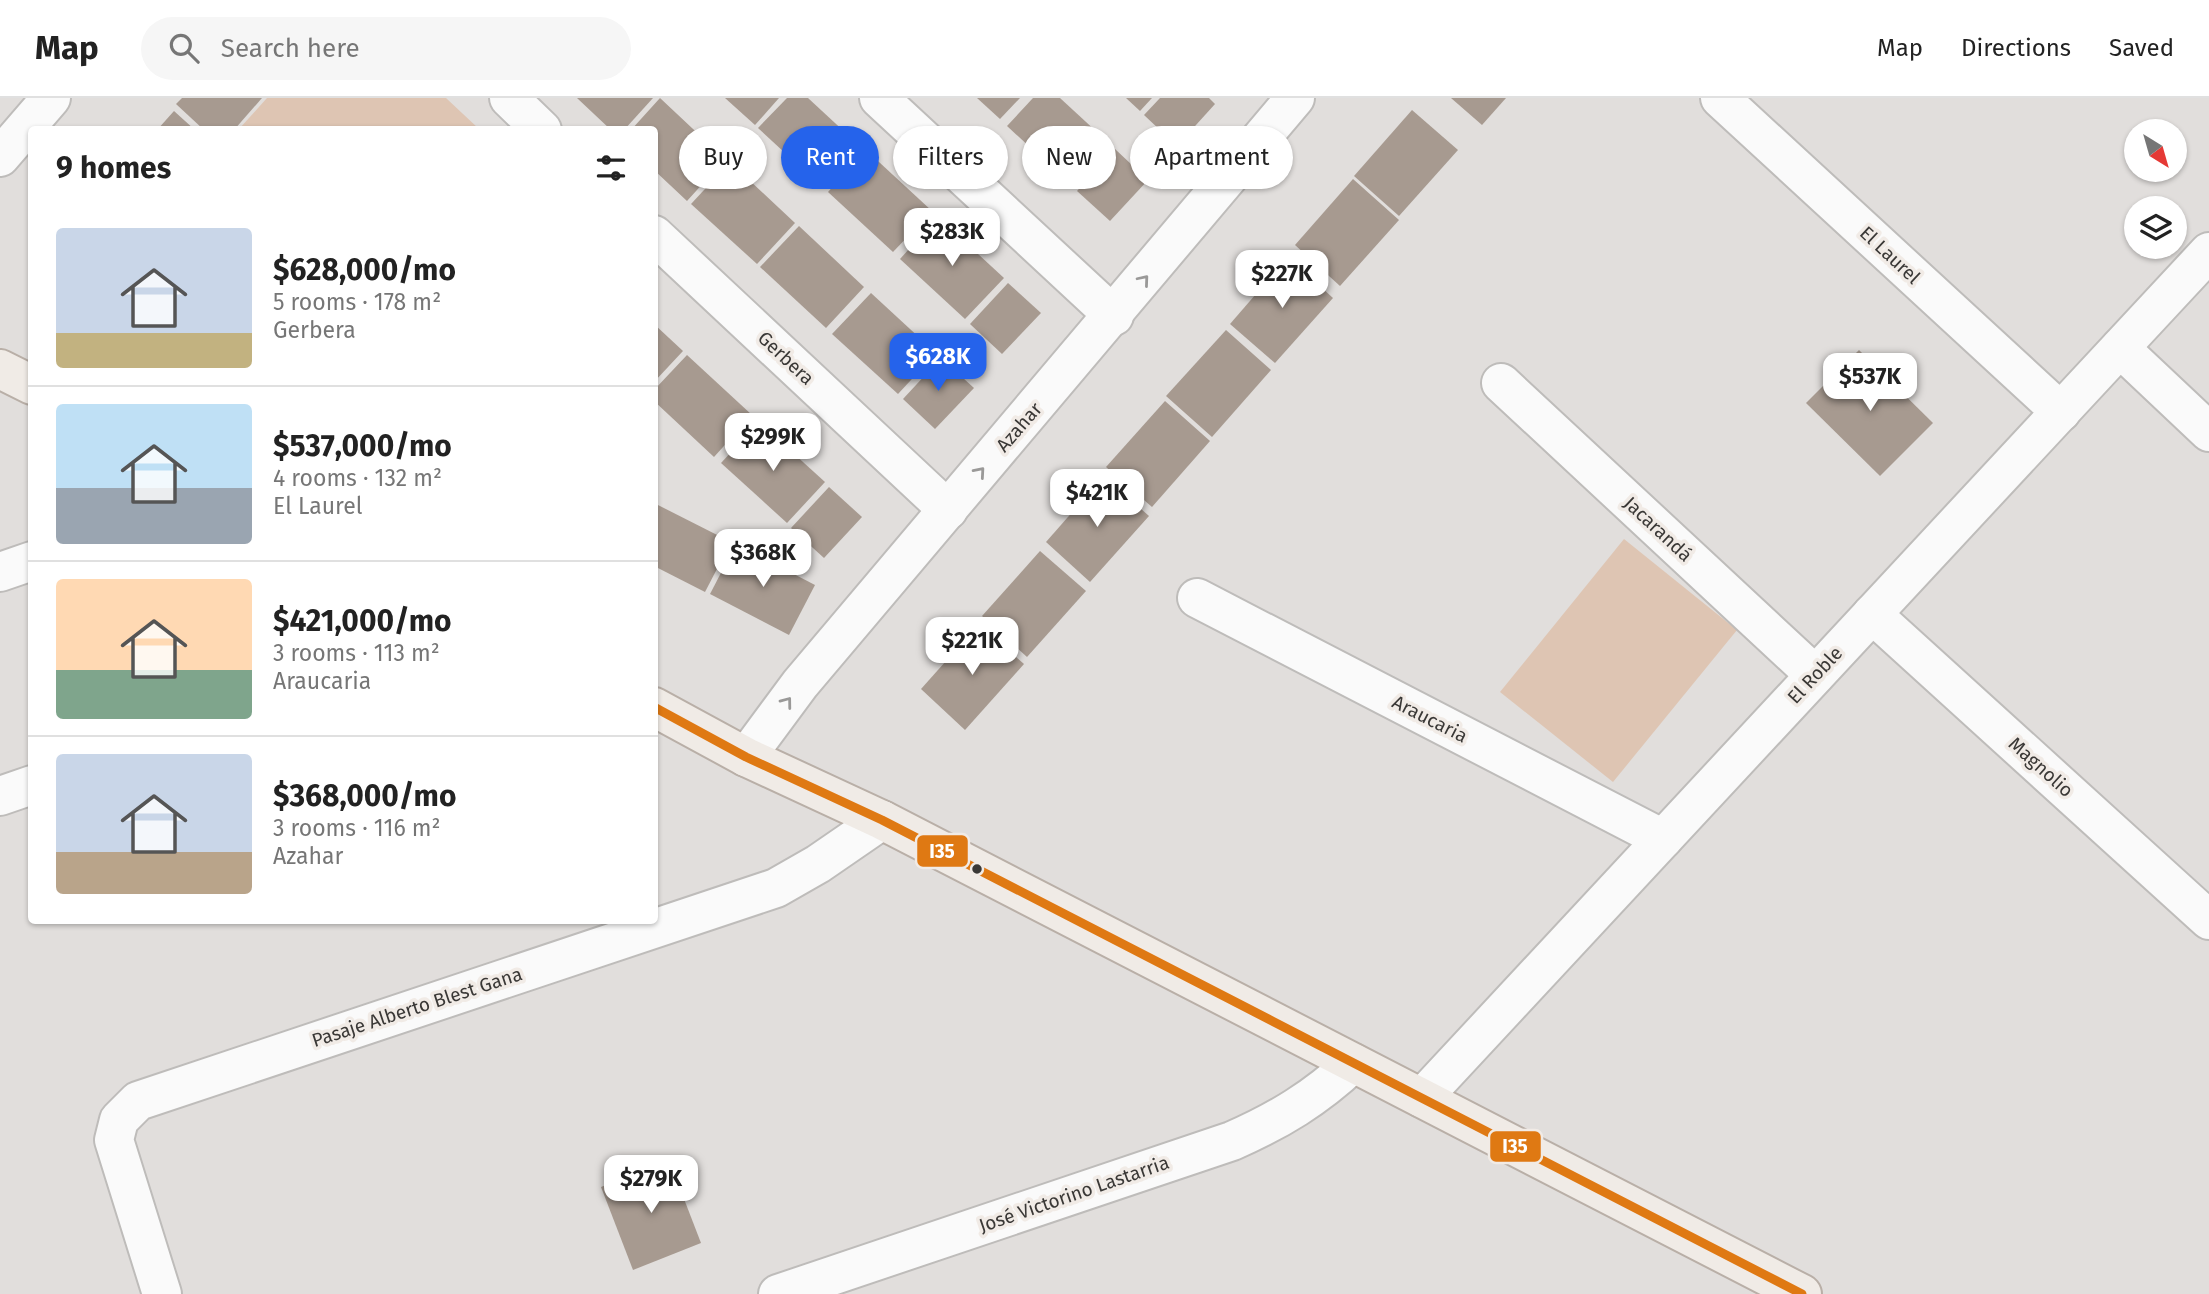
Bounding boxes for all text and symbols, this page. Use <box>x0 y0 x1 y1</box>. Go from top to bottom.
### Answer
search box <box>141 17 631 80</box>
text: Map <box>35 28 99 68</box>
icon: search <box>165 29 203 67</box>
text: Search here <box>221 33 360 64</box>
text: Map <box>1877 34 1923 62</box>
text: Directions <box>1961 34 2071 62</box>
text: Saved <box>2109 34 2174 62</box>
north arrow <box>2124 119 2188 182</box>
map controls <box>2124 119 2187 259</box>
chip: Buy <box>679 126 767 189</box>
chip: Rent <box>781 126 879 189</box>
chip: Filters <box>893 126 1008 189</box>
chip: New <box>1022 126 1116 189</box>
chip: Apartment <box>1130 126 1293 189</box>
icon: filters <box>592 149 630 187</box>
text: 9 homes <box>56 150 171 186</box>
button: layers <box>2124 196 2187 259</box>
pin: $283K <box>903 208 1001 268</box>
text: $283K <box>920 217 984 245</box>
street label: El Laurel <box>1855 221 1925 289</box>
pin: $227K <box>1233 250 1331 310</box>
text: $628,000/mo <box>273 252 456 288</box>
icon: home <box>112 256 196 340</box>
text: $227K <box>1251 259 1313 287</box>
one-way arrow <box>1136 276 1148 289</box>
text: 5 rooms · 178 m² <box>273 288 441 316</box>
text: Gerbera <box>273 316 356 344</box>
street label: Gerbera <box>753 326 819 390</box>
pin: $628K <box>889 334 987 393</box>
text: $628K <box>905 342 971 370</box>
pin: $537K <box>1821 354 1919 413</box>
text: $537K <box>1839 362 1901 390</box>
street label: Azahar <box>991 397 1047 456</box>
pin: $299K <box>724 414 822 473</box>
text: $299K <box>741 422 805 450</box>
text: $537,000/mo <box>273 428 452 464</box>
icon: home <box>112 432 196 516</box>
text: 4 rooms · 132 m² <box>273 464 442 492</box>
one-way arrow <box>972 467 984 480</box>
pin: $421K <box>1048 470 1146 529</box>
text: $421K <box>1066 478 1128 506</box>
text: El Laurel <box>273 492 363 520</box>
street label: Jacarandá <box>1619 492 1697 566</box>
pin: $368K <box>714 530 812 589</box>
text: $368K <box>730 538 796 566</box>
text: $421,000/mo <box>273 603 452 639</box>
icon: home <box>112 607 196 691</box>
pin: $221K <box>923 618 1021 677</box>
text: $221K <box>942 626 1002 654</box>
text: 3 rooms · 113 m² <box>273 639 440 667</box>
street label: El Roble <box>1783 642 1847 708</box>
text: Araucaria <box>273 667 371 695</box>
street label: Araucaria <box>1389 690 1471 748</box>
one-way arrow <box>778 697 791 710</box>
street label: Magnolio <box>2004 732 2078 802</box>
text: $368,000/mo <box>273 778 456 814</box>
icon: home <box>112 782 196 866</box>
text: 3 rooms · 116 m² <box>273 814 441 842</box>
line badge: I35 <box>916 834 969 868</box>
text: I35 <box>929 840 955 863</box>
text: Azahar <box>273 842 343 870</box>
unlabelled marker <box>970 862 984 876</box>
street label: Pasaje Alberto Blest Gana <box>309 962 525 1052</box>
line badge: I35 <box>1489 1130 1542 1163</box>
text: I35 <box>1502 1135 1528 1158</box>
street label: José Victorino Lastarria <box>976 1151 1172 1237</box>
pin: $279K <box>602 1156 700 1215</box>
text: $279K <box>620 1164 682 1192</box>

